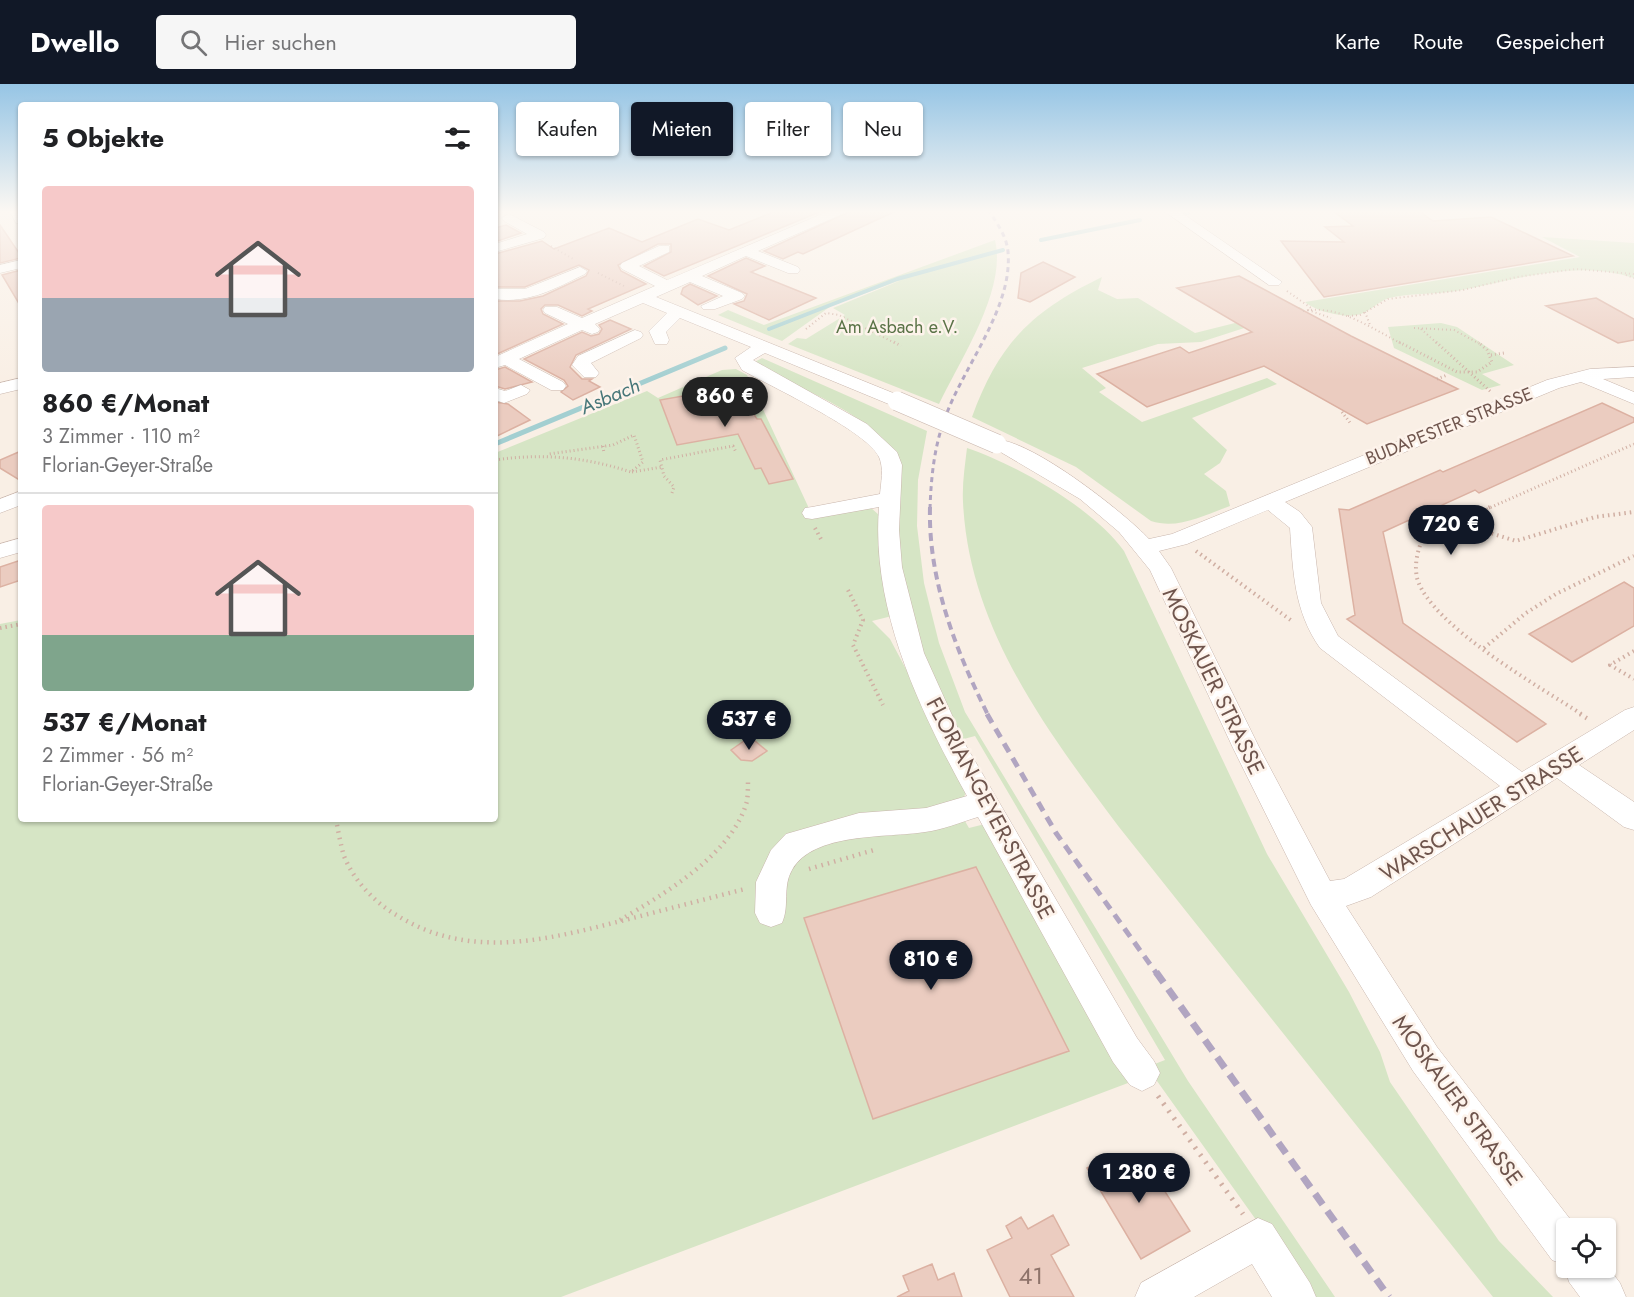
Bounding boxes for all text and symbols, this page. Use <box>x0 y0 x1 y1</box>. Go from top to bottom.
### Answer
search box <box>156 15 576 69</box>
text: Dwello <box>30 22 120 63</box>
icon: search <box>177 26 210 59</box>
text: Hier suchen <box>225 26 337 58</box>
text: Karte <box>1335 27 1380 57</box>
text: Route <box>1413 27 1463 57</box>
text: Gespeichert <box>1496 27 1604 57</box>
chip: Kaufen <box>516 102 619 156</box>
chip: Mieten <box>631 102 733 156</box>
chip: Filter <box>745 102 831 156</box>
chip: Neu <box>843 102 923 156</box>
text: 5 Objekte <box>42 119 164 157</box>
icon: filters <box>441 122 474 155</box>
icon: home <box>204 225 312 333</box>
park label: Am Asbach e.V. <box>836 314 958 340</box>
water label: Asbach <box>575 371 644 422</box>
pin: 860 € <box>683 377 767 428</box>
street label: BUDAPESTER STRASSE <box>1362 381 1536 471</box>
text: 860 € <box>696 382 754 411</box>
text: 860 €/Monat <box>42 384 209 422</box>
text: 3 Zimmer · 110 m² <box>42 422 200 451</box>
text: Florian-Geyer-Straße <box>42 451 213 480</box>
pin: 720 € <box>1409 505 1493 556</box>
text: 720 € <box>1422 510 1480 539</box>
icon: home <box>204 544 312 652</box>
street label: MOSKAUER STRASSE <box>1155 582 1273 780</box>
street label: FLORIAN-GEYER-STRASSE <box>919 691 1063 925</box>
pin: 537 € <box>707 700 791 751</box>
text: 537 €/Monat <box>42 703 207 741</box>
text: 537 € <box>721 705 777 734</box>
street label: WARSCHAUER STRASSE <box>1373 737 1589 889</box>
text: 2 Zimmer · 56 m² <box>42 741 193 770</box>
text: Florian-Geyer-Straße <box>42 770 213 799</box>
pin: 810 € <box>889 940 973 991</box>
text: 810 € <box>903 945 959 974</box>
street label: MOSKAUER STRASSE <box>1385 1008 1531 1192</box>
pin: 1 280 € <box>1084 1153 1194 1204</box>
text: 1 280 € <box>1102 1158 1176 1187</box>
map controls <box>1556 1218 1616 1278</box>
button: locate <box>1556 1218 1616 1278</box>
house number: 41 <box>1019 1258 1043 1293</box>

